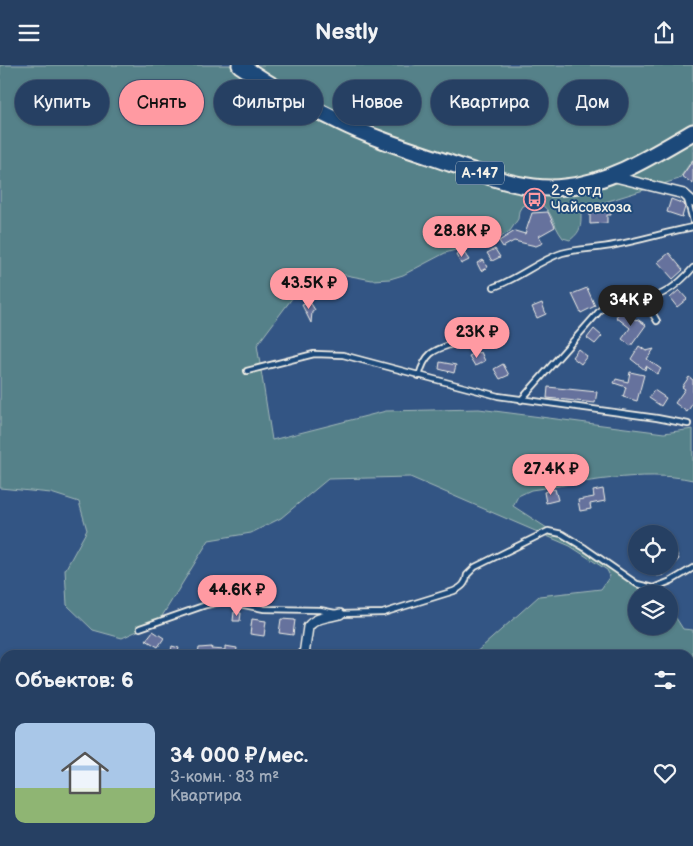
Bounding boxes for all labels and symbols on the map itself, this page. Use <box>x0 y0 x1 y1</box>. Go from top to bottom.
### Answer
road number: А-147 <box>456 161 504 185</box>
place label: 2-е отд Чайсовхоза <box>551 181 632 217</box>
bus stop icon: 2-е отд Чайсовхоза <box>523 187 547 211</box>
pin: 28.8K ₽ <box>416 215 508 258</box>
pin: 43.5K ₽ <box>263 267 355 310</box>
pin: 34K ₽ <box>596 285 666 327</box>
pin: 23K ₽ <box>442 317 512 359</box>
pin: 27.4K ₽ <box>505 453 597 496</box>
pin: 44.6K ₽ <box>191 575 283 617</box>

